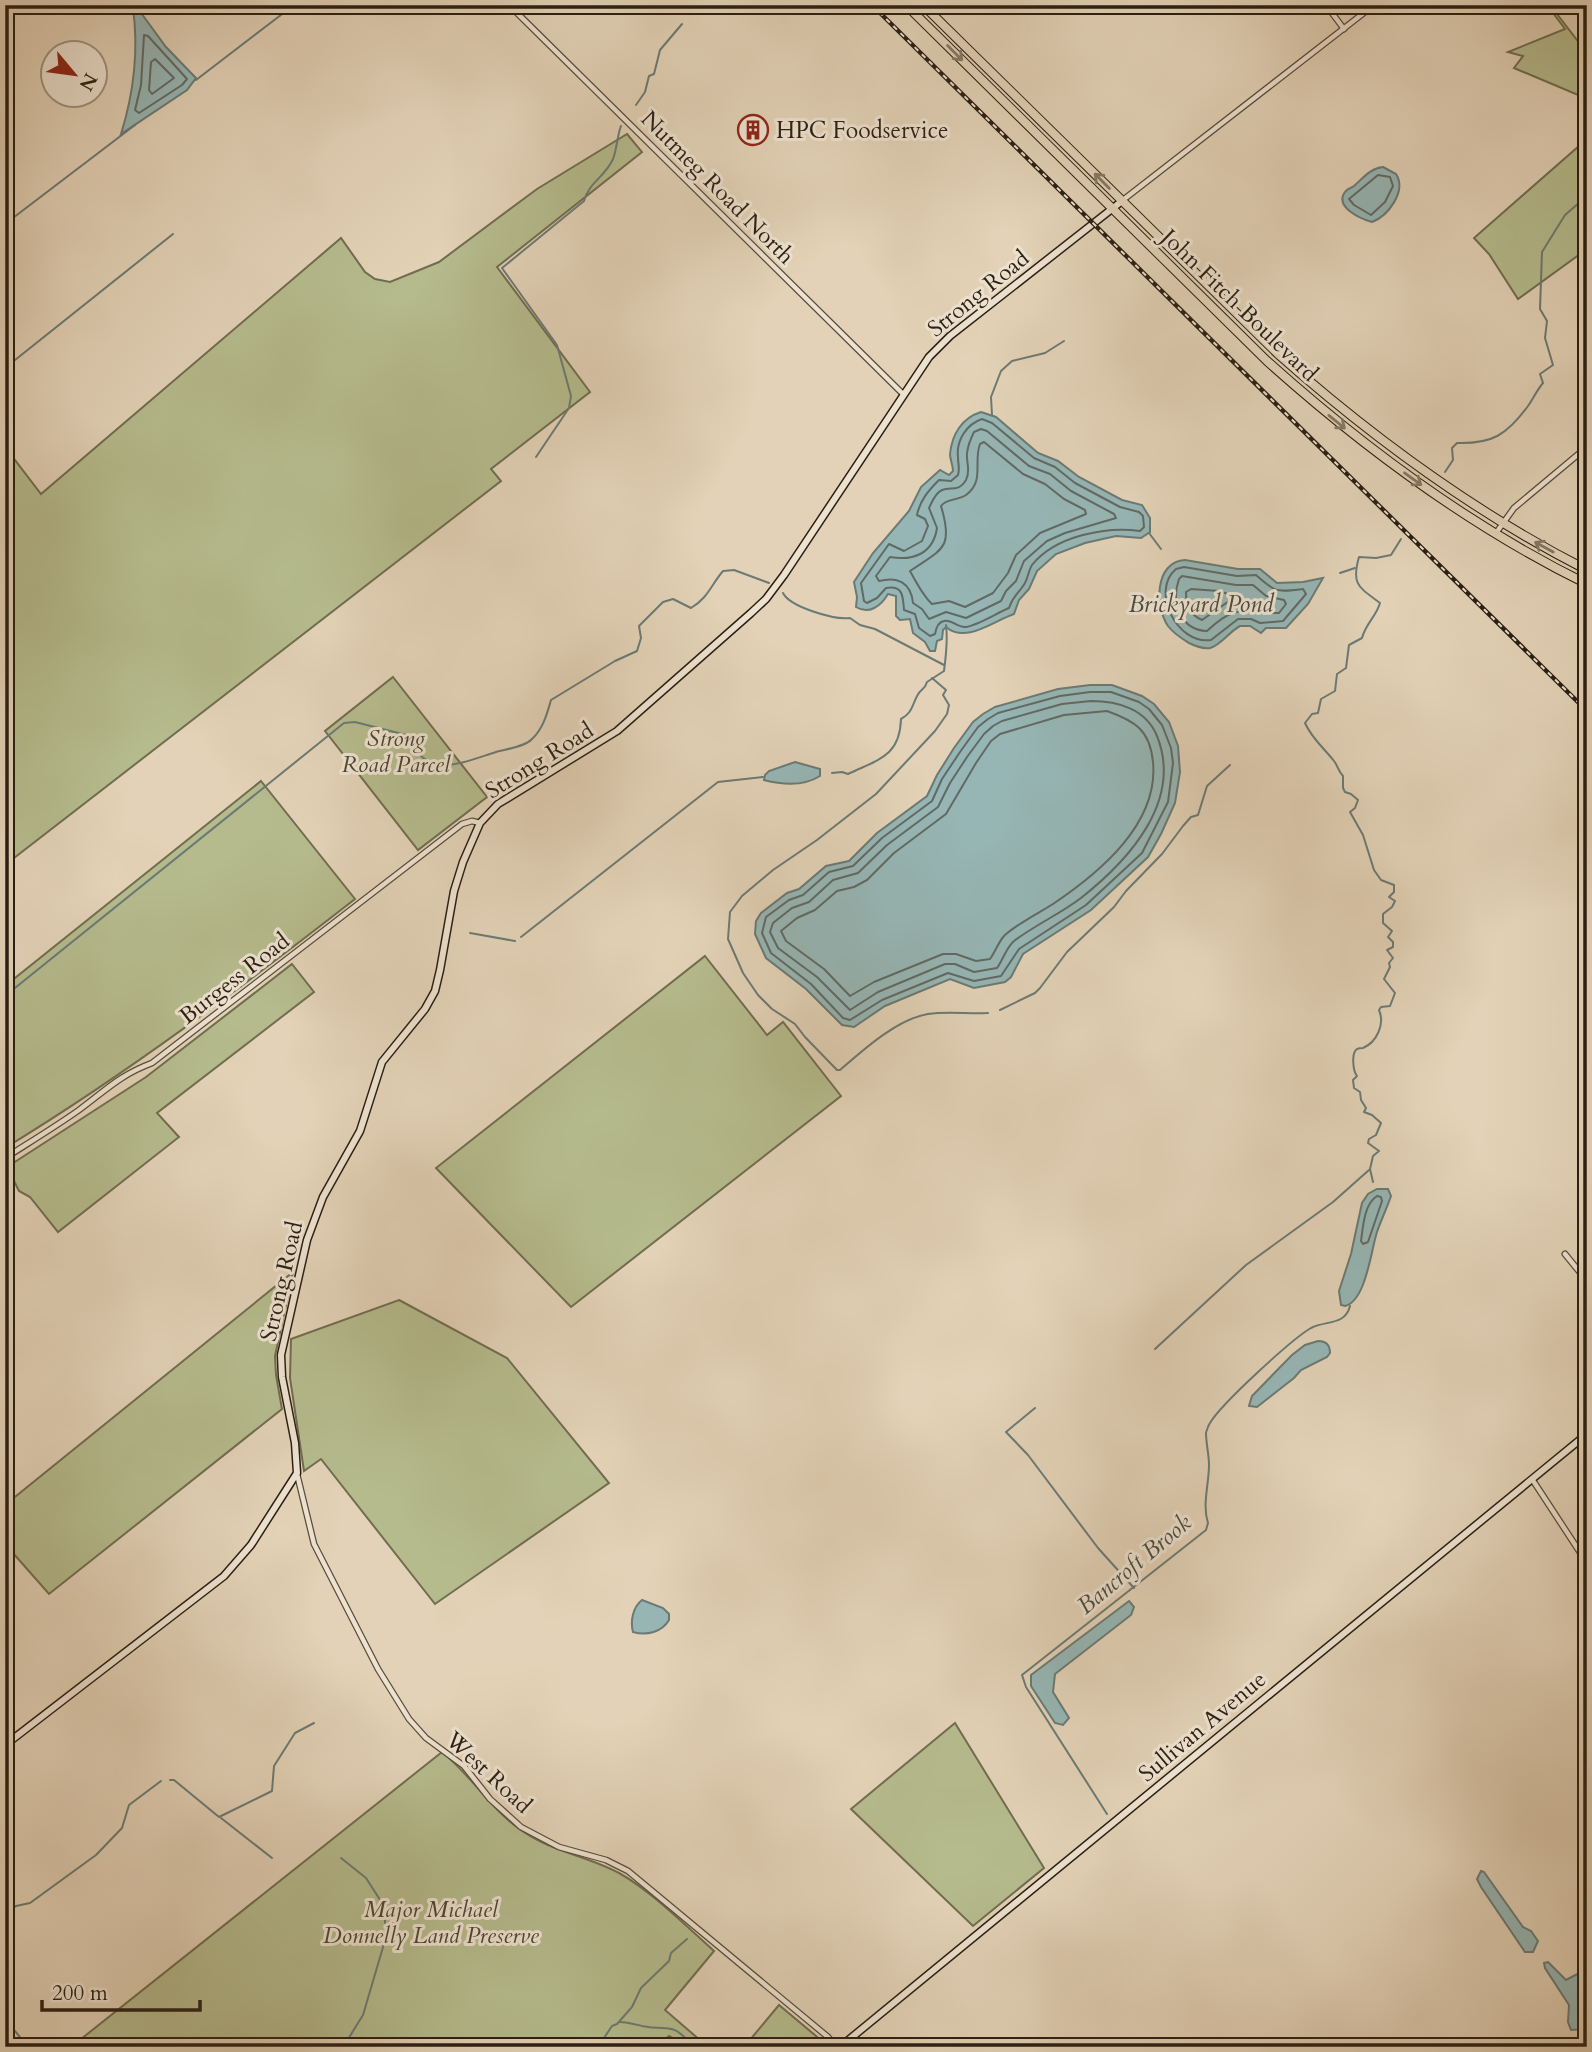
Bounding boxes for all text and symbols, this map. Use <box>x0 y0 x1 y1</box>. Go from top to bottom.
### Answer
north arrow <box>38 38 108 108</box>
one-way arrow <box>946 45 963 62</box>
text: N <box>72 68 103 96</box>
street label: Nutmeg Road North <box>634 104 802 271</box>
building icon: HPC Foodservice <box>736 113 770 147</box>
place label: HPC Foodservice <box>776 115 948 146</box>
one-way arrow <box>1094 173 1111 190</box>
street label: John Fitch Boulevard <box>1152 220 1326 389</box>
street label: Strong Road <box>921 242 1036 344</box>
one-way arrow <box>1327 414 1345 429</box>
one-way arrow <box>1403 472 1422 486</box>
one-way arrow <box>1534 540 1555 553</box>
water label: Brickyard Pond <box>1129 588 1275 621</box>
street label: Strong Road <box>479 714 600 806</box>
park label: Strong Road Parcel <box>342 723 451 780</box>
street label: Burgess Road <box>173 925 296 1031</box>
street label: Strong Road <box>253 1217 311 1344</box>
water label: Bancroft Brook <box>1070 1507 1199 1622</box>
street label: Sullivan Avenue <box>1132 1664 1273 1789</box>
street label: West Road <box>438 1724 539 1821</box>
park label: Major Michael Donnelly Land Preserve <box>323 1894 539 1951</box>
scale bar <box>42 1968 200 2012</box>
text: 200 m <box>52 1979 108 2008</box>

